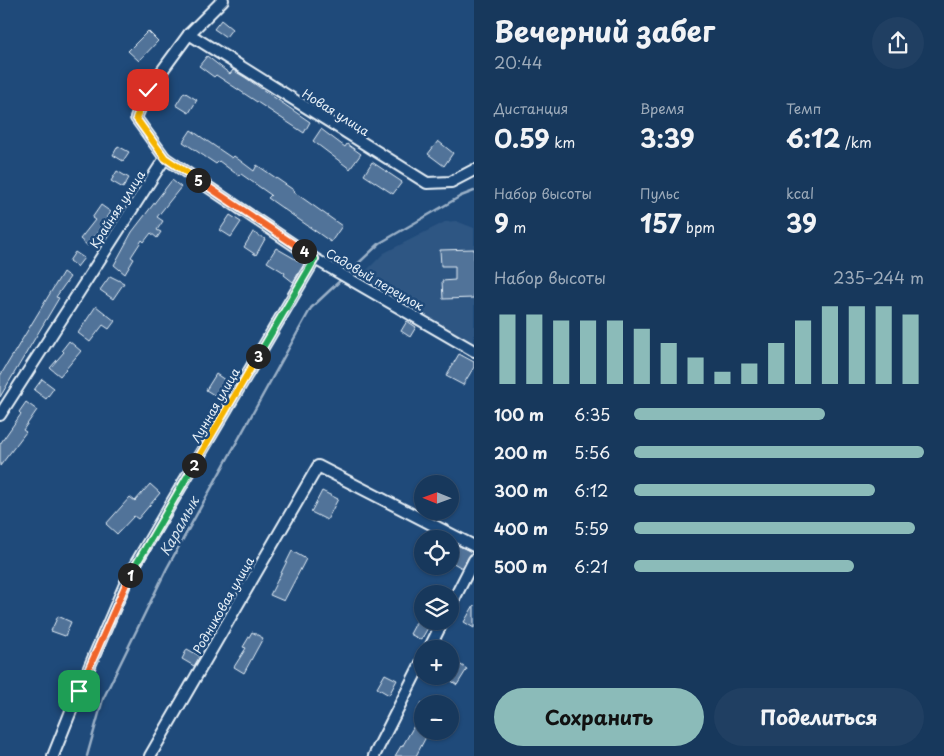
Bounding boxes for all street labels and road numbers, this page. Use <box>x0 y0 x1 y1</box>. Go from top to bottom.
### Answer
street label: Новая улица <box>299 84 374 140</box>
street label: Крайняя улица <box>85 166 149 251</box>
street label: Садовый переулок <box>323 244 428 315</box>
street label: Лунная улица <box>186 364 244 446</box>
street label: Родниковая улица <box>188 553 258 657</box>

